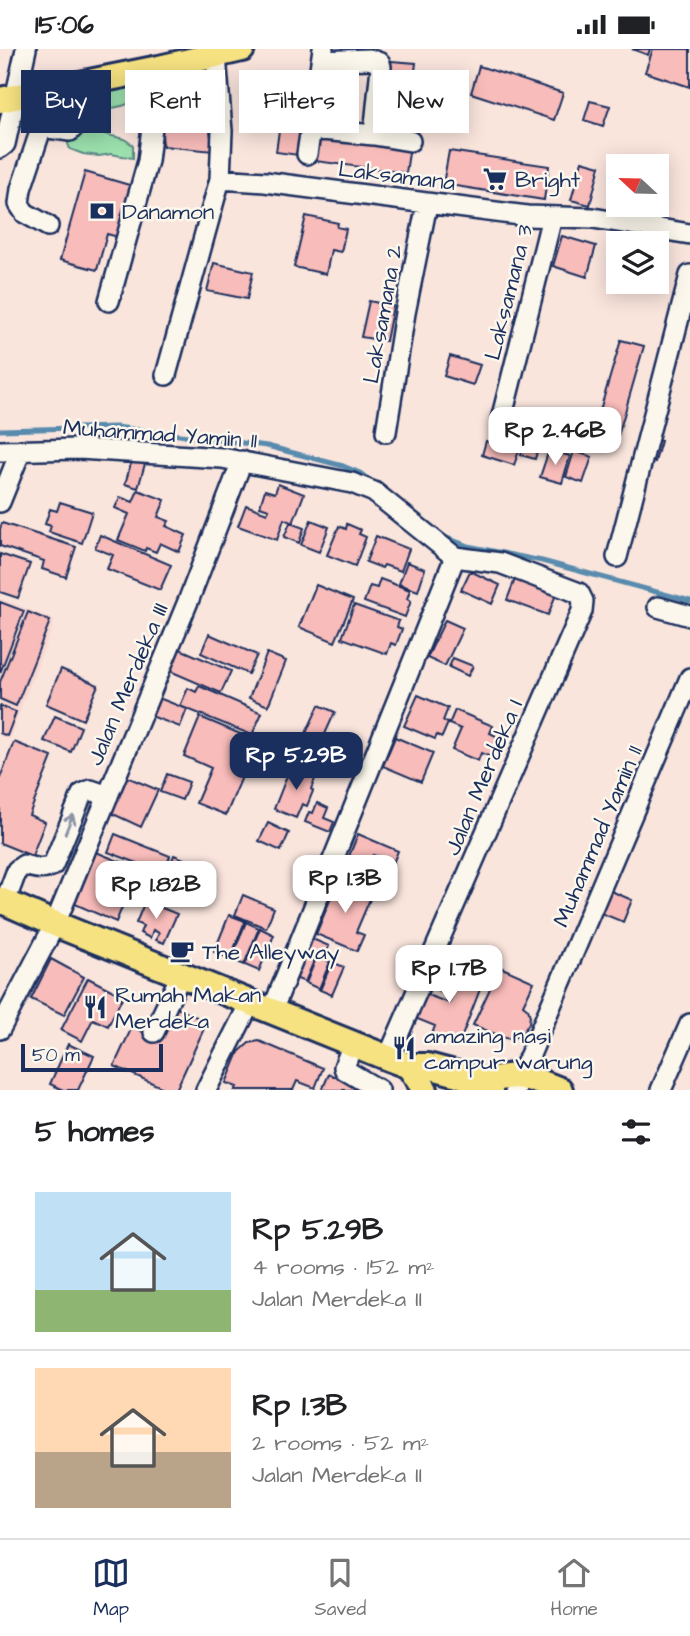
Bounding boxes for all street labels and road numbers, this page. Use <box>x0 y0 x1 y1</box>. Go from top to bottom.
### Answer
street label: Laksamana <box>336 153 458 199</box>
street label: Laksamana 3 <box>477 221 541 363</box>
street label: Laksamana 2 <box>355 242 411 386</box>
street label: Muhammad Yamin 11 <box>62 411 258 457</box>
street label: Jalan Merdeka III <box>79 598 177 771</box>
street label: Jalan Merdeka I <box>437 694 531 860</box>
street label: Muhammad Yamin 11 <box>545 741 651 932</box>

